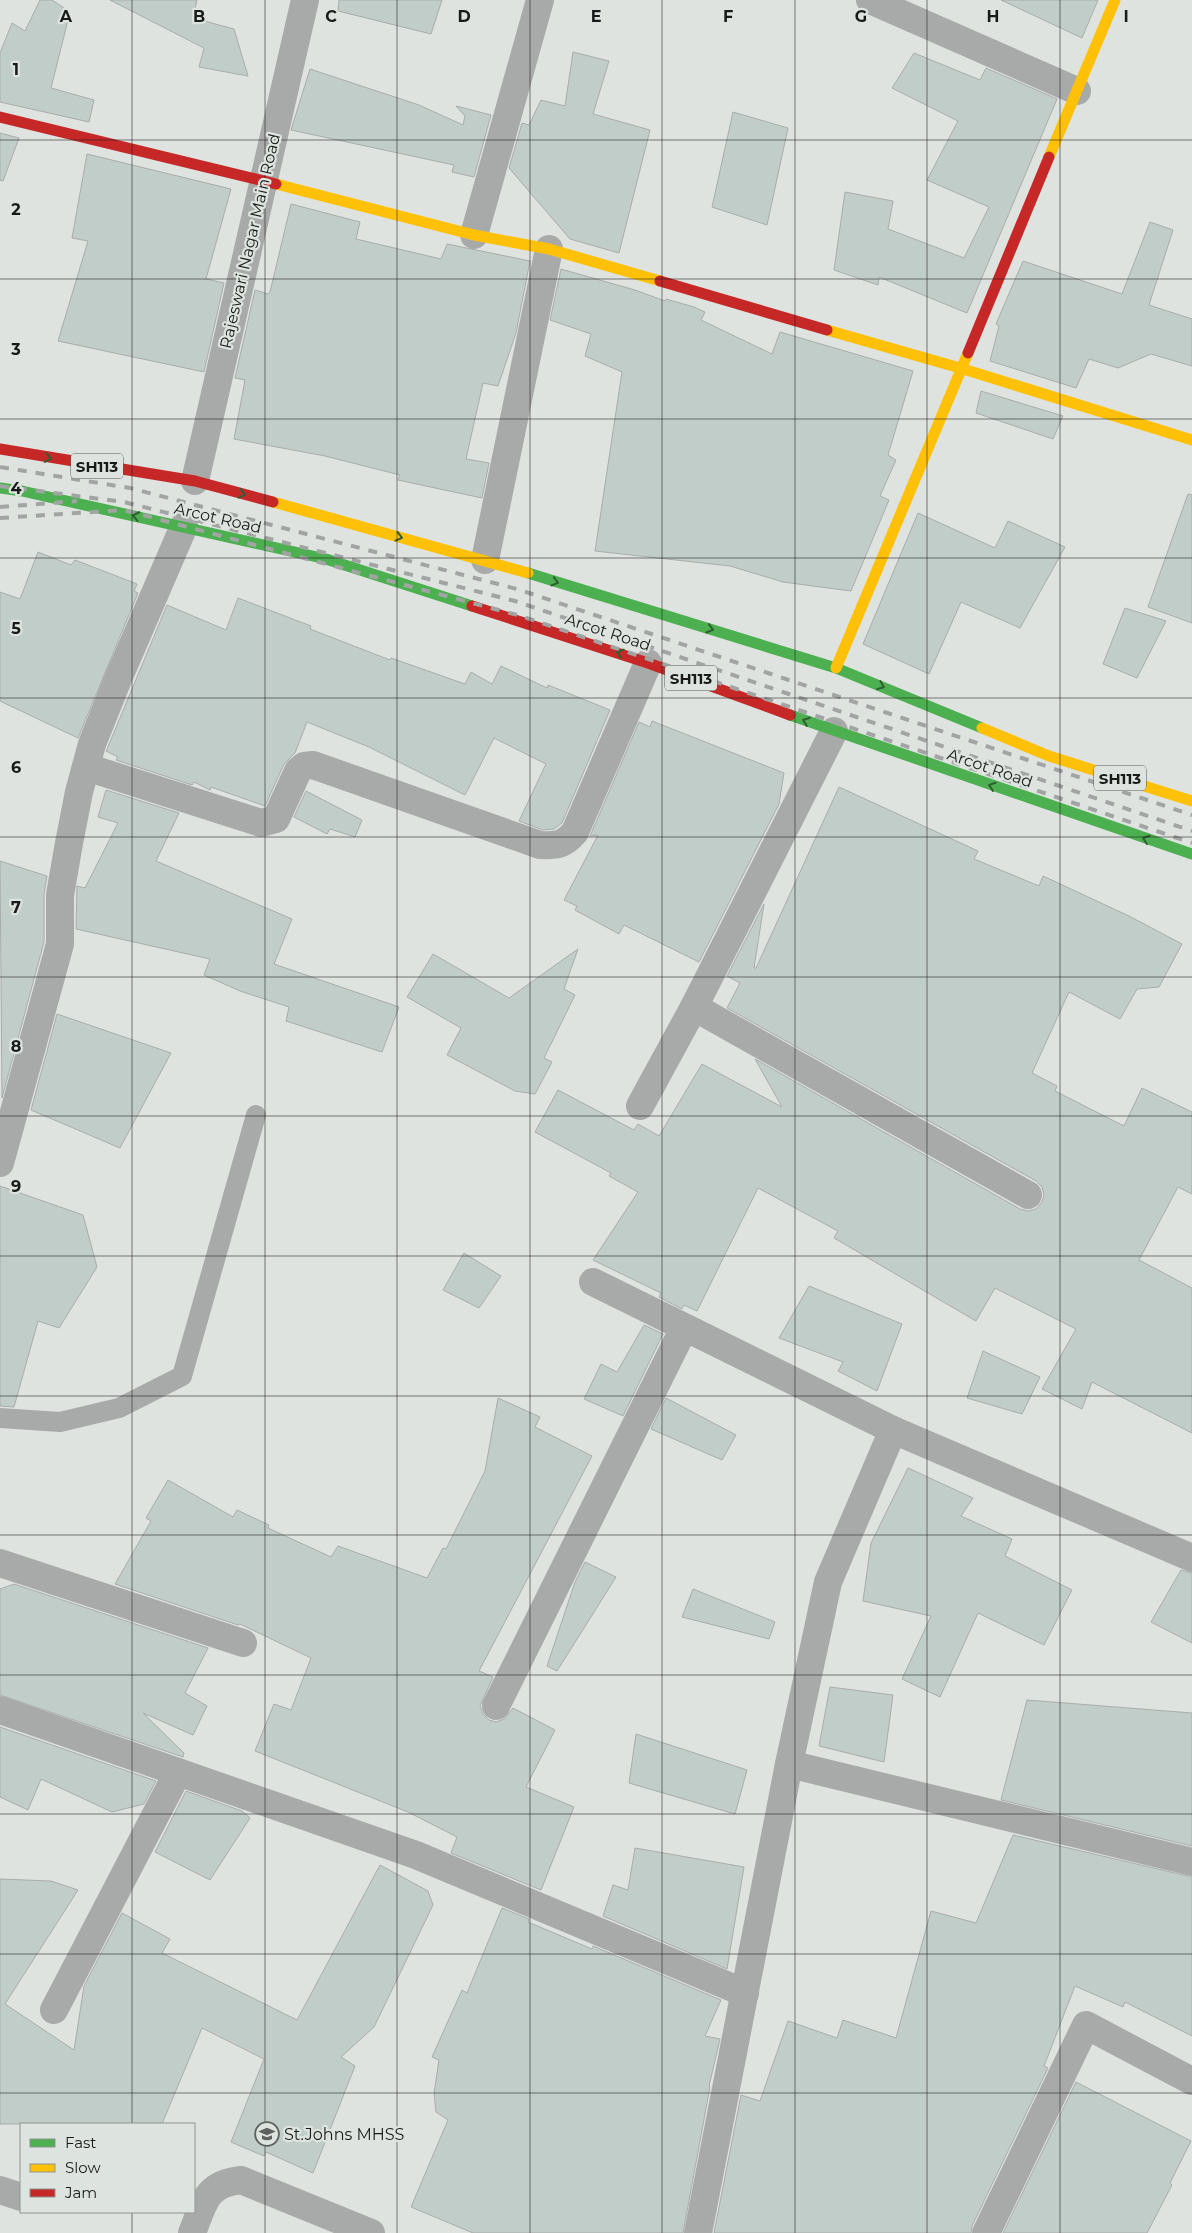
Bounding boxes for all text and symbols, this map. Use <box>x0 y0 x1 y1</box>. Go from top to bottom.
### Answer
text: A <box>59 7 73 26</box>
text: B <box>193 7 205 26</box>
text: C <box>325 7 337 26</box>
text: D <box>457 7 471 26</box>
text: E <box>591 7 601 26</box>
text: F <box>723 7 733 26</box>
text: G <box>855 7 867 26</box>
text: H <box>987 7 999 26</box>
text: I <box>1123 7 1129 26</box>
text: 1 <box>13 60 19 79</box>
street label: Rajeswari Nagar Main Road <box>216 132 284 350</box>
text: 2 <box>11 200 21 219</box>
text: 3 <box>10 340 21 359</box>
one-way arrow <box>44 452 52 462</box>
road number: SH113 <box>71 454 123 478</box>
text: 4 <box>10 479 22 498</box>
one-way arrow <box>237 488 246 499</box>
street label: Arcot Road <box>172 499 264 537</box>
one-way arrow <box>132 511 140 522</box>
one-way arrow <box>394 531 403 542</box>
one-way arrow <box>550 576 558 586</box>
street label: Arcot Road <box>563 609 653 655</box>
text: 5 <box>11 619 21 638</box>
one-way arrow <box>706 624 714 634</box>
one-way arrow <box>616 649 625 659</box>
road number: SH113 <box>665 666 717 690</box>
one-way arrow <box>876 680 885 691</box>
one-way arrow <box>802 717 811 727</box>
street label: Arcot Road <box>945 745 1035 791</box>
text: 6 <box>11 758 21 777</box>
road number: SH113 <box>1094 766 1146 790</box>
one-way arrow <box>989 781 997 791</box>
one-way arrow <box>1142 834 1151 844</box>
text: 7 <box>11 898 21 917</box>
text: 8 <box>11 1037 21 1056</box>
text: 9 <box>11 1177 21 1196</box>
school or university icon: St.Johns MHSS <box>254 2121 280 2147</box>
legend <box>20 2123 195 2213</box>
place label: St.Johns MHSS <box>284 2125 405 2144</box>
text: Fast <box>65 2133 96 2152</box>
text: Slow <box>65 2158 101 2177</box>
text: Jam <box>64 2183 97 2202</box>

